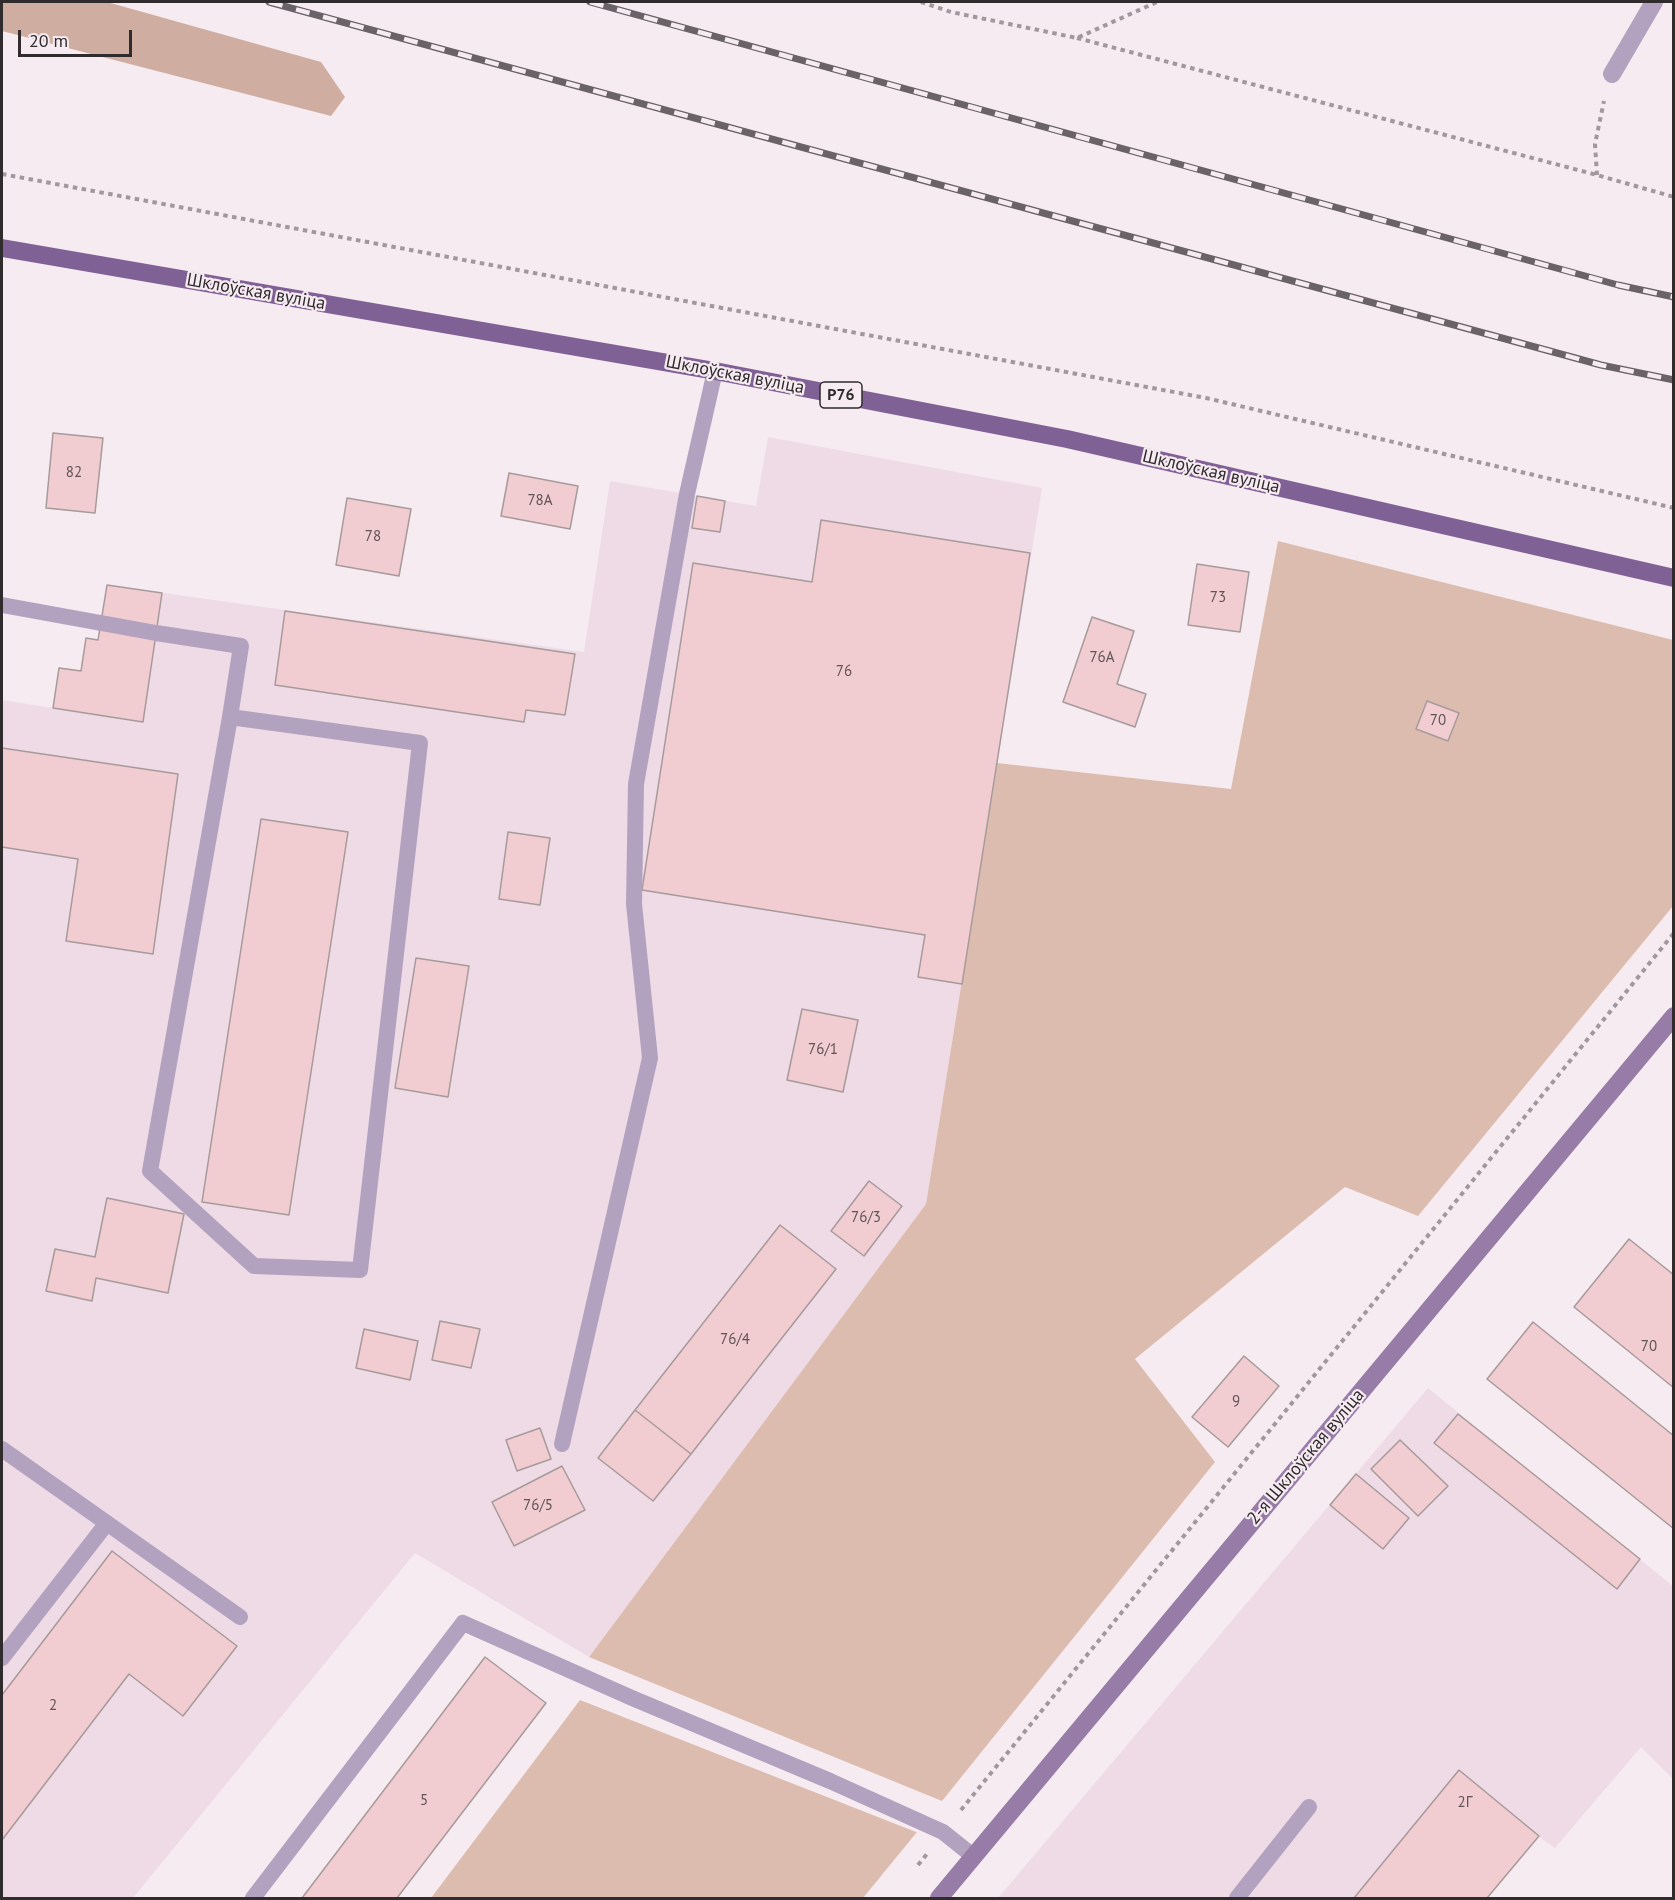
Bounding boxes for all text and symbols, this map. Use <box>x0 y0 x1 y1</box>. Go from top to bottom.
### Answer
scale bar <box>21 18 135 56</box>
text: 20 m <box>29 29 68 52</box>
street label: Шклоўская вуліца <box>185 269 327 315</box>
street label: Шклоўская вуліца <box>664 351 806 399</box>
road number: Р76 <box>820 382 862 408</box>
street label: Шклоўская вуліца <box>1140 446 1282 498</box>
house number: 82 <box>66 464 82 482</box>
house number: 78А <box>527 492 553 510</box>
house number: 78 <box>365 528 381 546</box>
house number: 73 <box>1210 589 1226 607</box>
house number: 76А <box>1089 649 1115 667</box>
house number: 76 <box>836 663 852 681</box>
house number: 70 <box>1430 712 1446 730</box>
house number: 76/1 <box>808 1041 838 1059</box>
house number: 76/3 <box>851 1209 881 1227</box>
house number: 76/4 <box>720 1331 750 1349</box>
house number: 70 <box>1641 1338 1657 1356</box>
street label: 2-я Шклоўская вуліца <box>1243 1385 1369 1529</box>
house number: 9 <box>1232 1393 1240 1411</box>
house number: 76/5 <box>523 1497 553 1515</box>
house number: 2 <box>49 1697 57 1715</box>
house number: 5 <box>420 1792 428 1810</box>
house number: 2Г <box>1458 1794 1472 1812</box>

